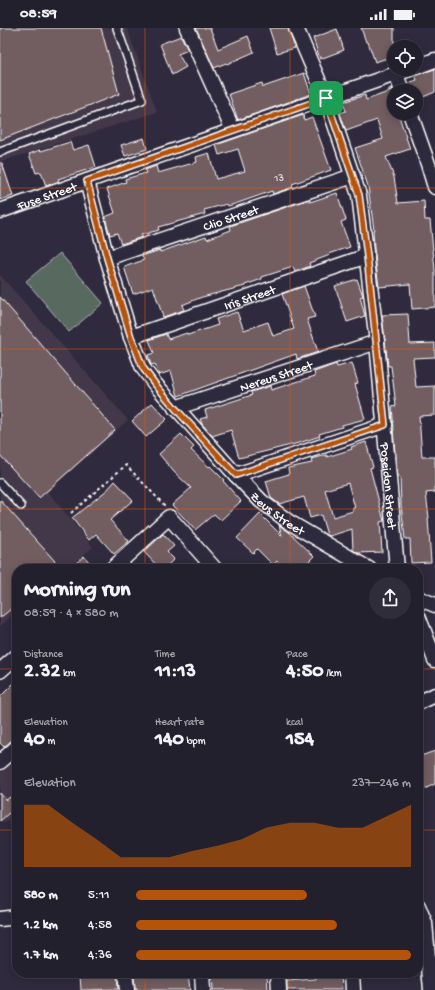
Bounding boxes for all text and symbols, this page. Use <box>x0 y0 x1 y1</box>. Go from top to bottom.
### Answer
text: 08:59 <box>20 5 57 23</box>
map controls <box>387 40 423 120</box>
button: locate <box>387 40 423 76</box>
pin <box>309 81 343 115</box>
button: layers <box>387 84 423 120</box>
icon: arrive <box>315 87 337 109</box>
house number: 13 <box>273 173 284 185</box>
street label: Fuse Street <box>14 180 81 215</box>
street label: Clio Street <box>202 203 262 235</box>
street label: Iris Street <box>222 283 279 315</box>
street label: Nereus Street <box>238 358 316 396</box>
street label: Poseidon Street <box>376 441 399 531</box>
street label: Zeus Street <box>246 489 308 540</box>
button: share <box>369 577 411 619</box>
text: Morning run <box>24 578 130 604</box>
text: 08:59 · 4 × 580 m <box>24 606 118 621</box>
text: Distance <box>24 649 63 661</box>
text: Time <box>155 649 175 661</box>
text: Pace <box>286 649 308 661</box>
text: 2.32 <box>24 661 60 684</box>
text: 11:13 <box>155 661 196 684</box>
text: 4:50 <box>286 661 324 684</box>
text: km <box>60 668 76 680</box>
text: /km <box>324 668 342 680</box>
text: Elevation <box>24 717 68 729</box>
text: Heart rate <box>155 717 204 729</box>
text: kcal <box>286 717 303 729</box>
text: 40 <box>24 729 45 752</box>
text: 140 <box>155 729 184 752</box>
text: 154 <box>286 729 314 752</box>
text: m <box>45 736 55 748</box>
text: bpm <box>184 736 206 748</box>
text: Elevation <box>24 776 76 791</box>
text: 237–246 m <box>352 776 411 791</box>
text: 580 m <box>24 888 58 903</box>
text: 5:11 <box>88 888 109 903</box>
text: 1.2 km <box>24 918 58 933</box>
text: 4:58 <box>88 918 112 933</box>
text: 1.7 km <box>24 948 58 963</box>
text: 4:36 <box>88 948 112 963</box>

